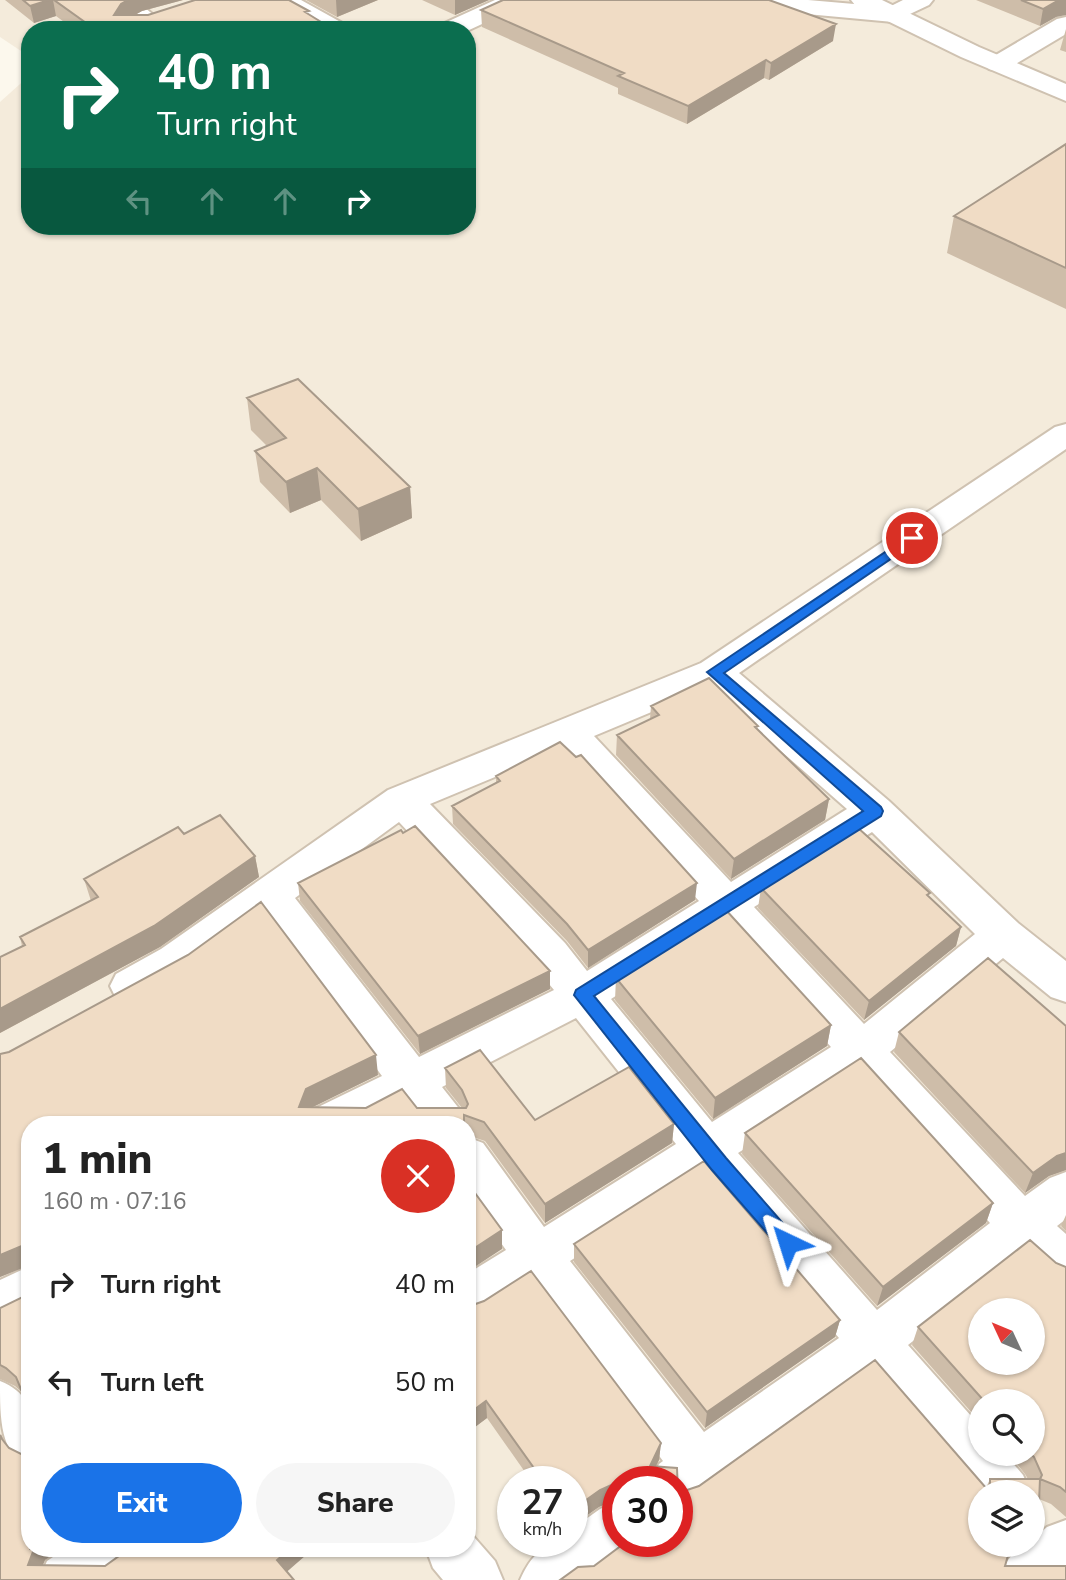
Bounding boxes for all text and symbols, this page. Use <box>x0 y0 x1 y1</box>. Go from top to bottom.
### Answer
text: 40 m <box>157 39 272 106</box>
icon: right <box>42 49 133 140</box>
text: Turn right <box>157 103 297 146</box>
icon: left <box>120 182 158 220</box>
icon: ahead <box>193 182 231 220</box>
icon: ahead <box>266 182 304 220</box>
icon: right <box>339 182 377 220</box>
pin <box>882 508 942 568</box>
icon: arrive <box>893 519 931 557</box>
text: 1 min <box>42 1131 152 1188</box>
button: close <box>381 1139 455 1213</box>
text: 160 m · 07:16 <box>42 1186 187 1217</box>
position arrow <box>751 1206 825 1280</box>
icon: right <box>42 1265 80 1303</box>
text: Turn right <box>101 1267 220 1302</box>
text: 40 m <box>395 1267 455 1302</box>
north arrow <box>968 1298 1045 1376</box>
map controls <box>968 1298 1045 1557</box>
icon: left <box>42 1363 80 1401</box>
text: Turn left <box>101 1365 204 1400</box>
text: 50 m <box>395 1365 455 1400</box>
button: search <box>968 1389 1045 1466</box>
button: Exit <box>42 1463 242 1543</box>
button: Share <box>256 1463 455 1543</box>
speed limit sign: 30 <box>602 1466 693 1557</box>
text: 27 <box>521 1479 564 1526</box>
button: layers <box>968 1480 1045 1557</box>
text: km/h <box>523 1517 562 1541</box>

